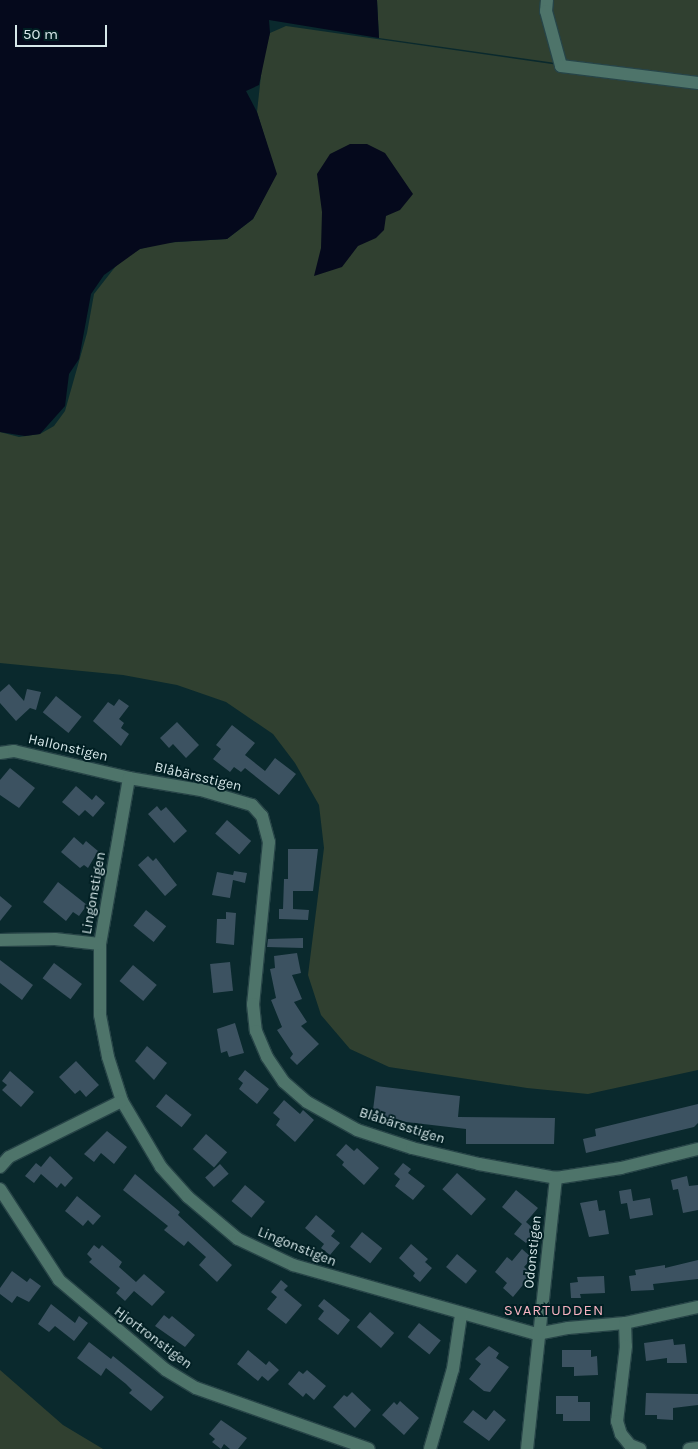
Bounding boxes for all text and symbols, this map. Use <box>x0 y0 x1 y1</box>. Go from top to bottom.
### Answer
scale bar <box>18 15 110 47</box>
text: 50 m <box>23 25 58 43</box>
street label: Hallonstigen <box>26 731 110 765</box>
street label: Blåbärsstigen <box>153 759 243 795</box>
street label: Lingonstigen <box>78 850 110 936</box>
street label: Blåbärsstigen <box>357 1104 447 1148</box>
street label: Odonstigen <box>521 1214 545 1290</box>
street label: Lingonstigen <box>255 1224 339 1270</box>
district label: SVARTUDDEN <box>502 1302 606 1320</box>
street label: Hjortronstigen <box>111 1303 195 1373</box>

